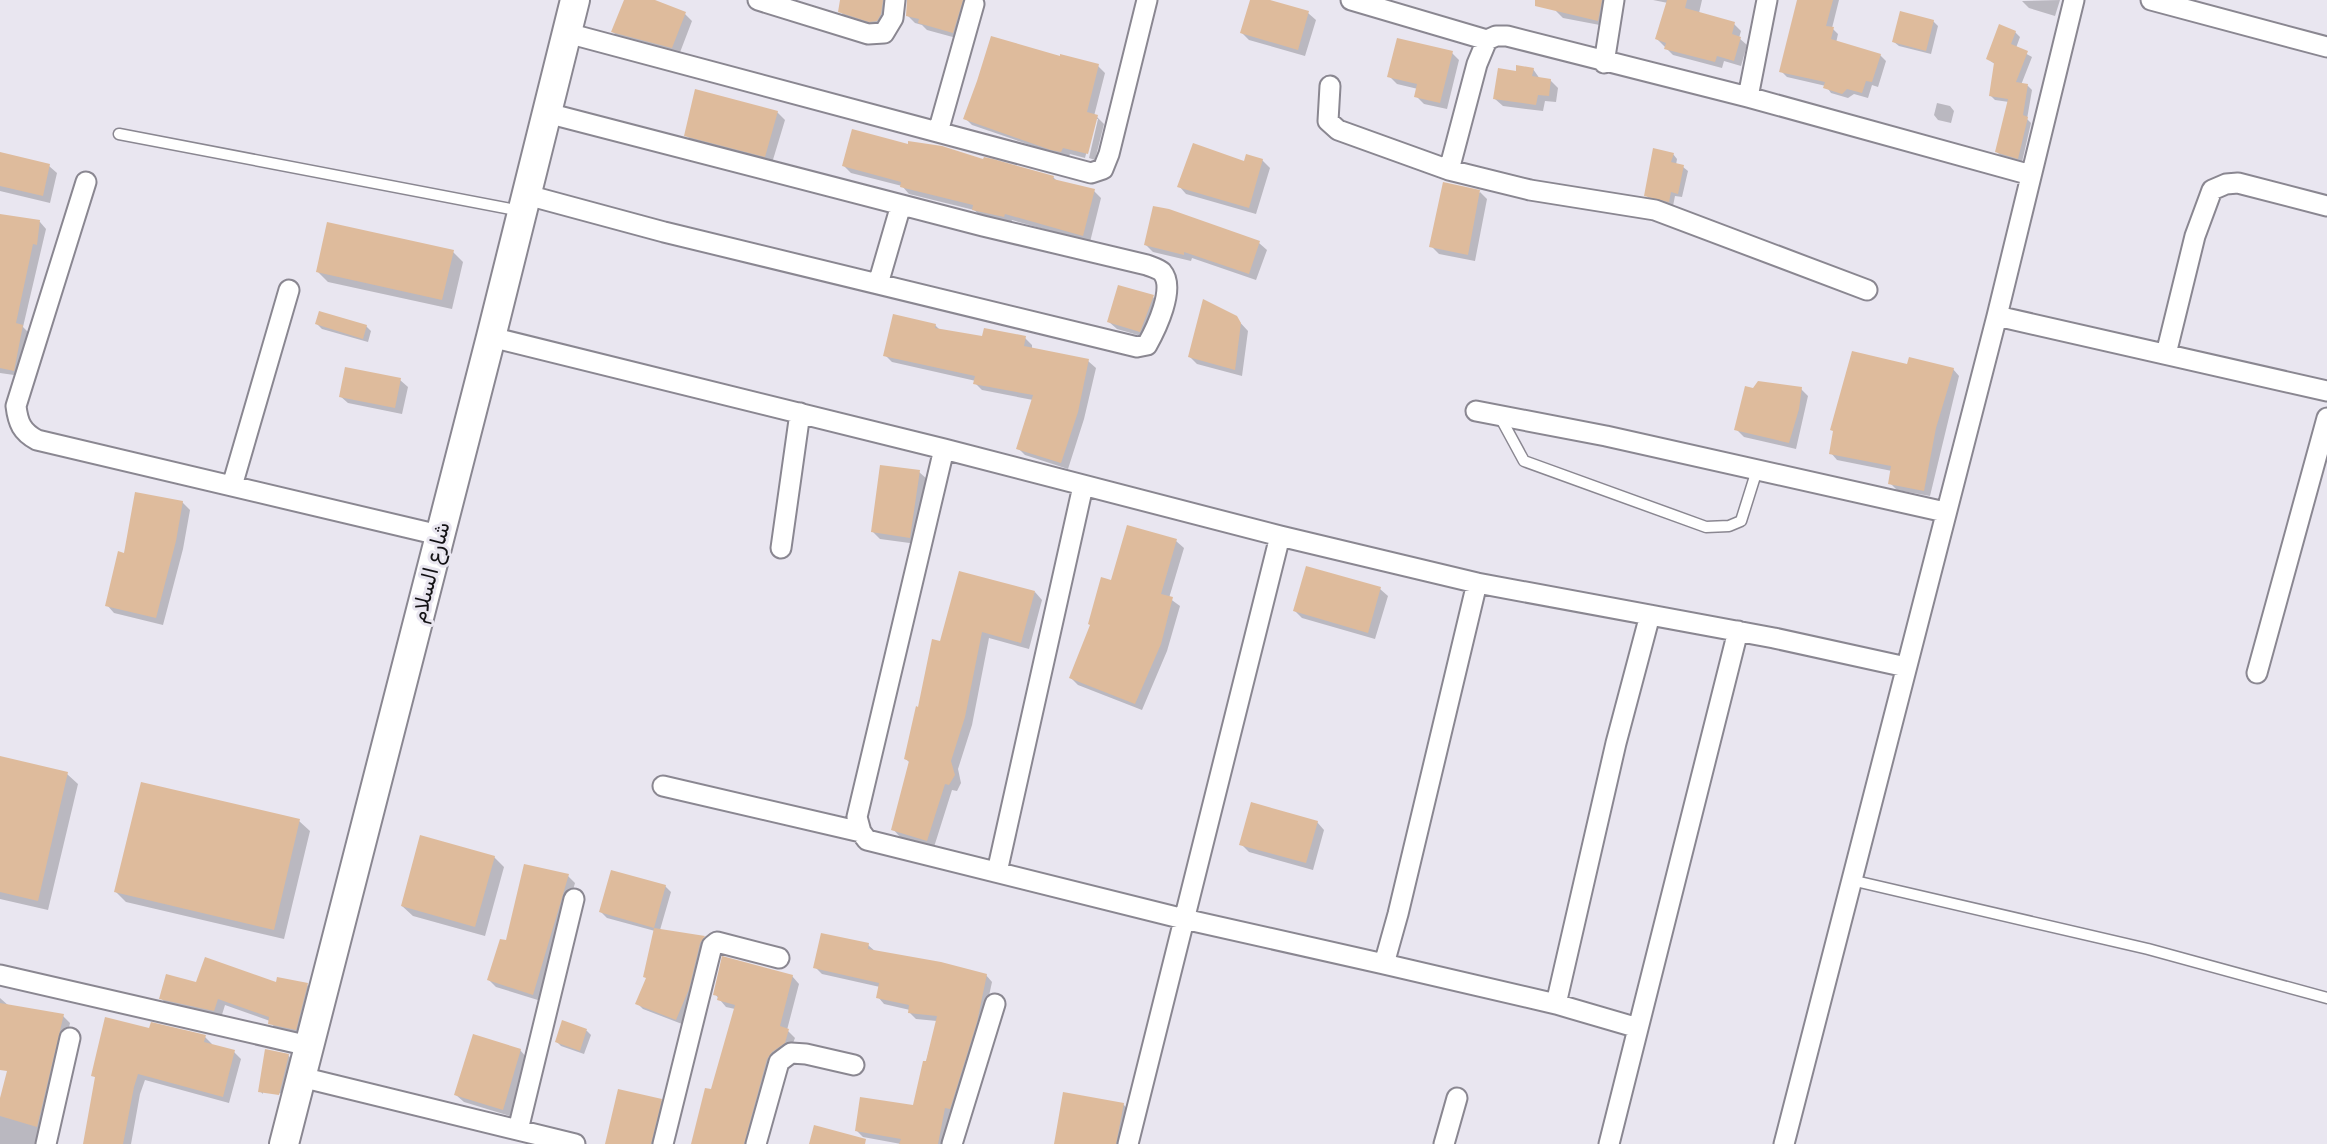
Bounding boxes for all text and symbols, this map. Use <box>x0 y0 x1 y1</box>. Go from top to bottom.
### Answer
street label: شارع السلام <box>405 519 457 626</box>

